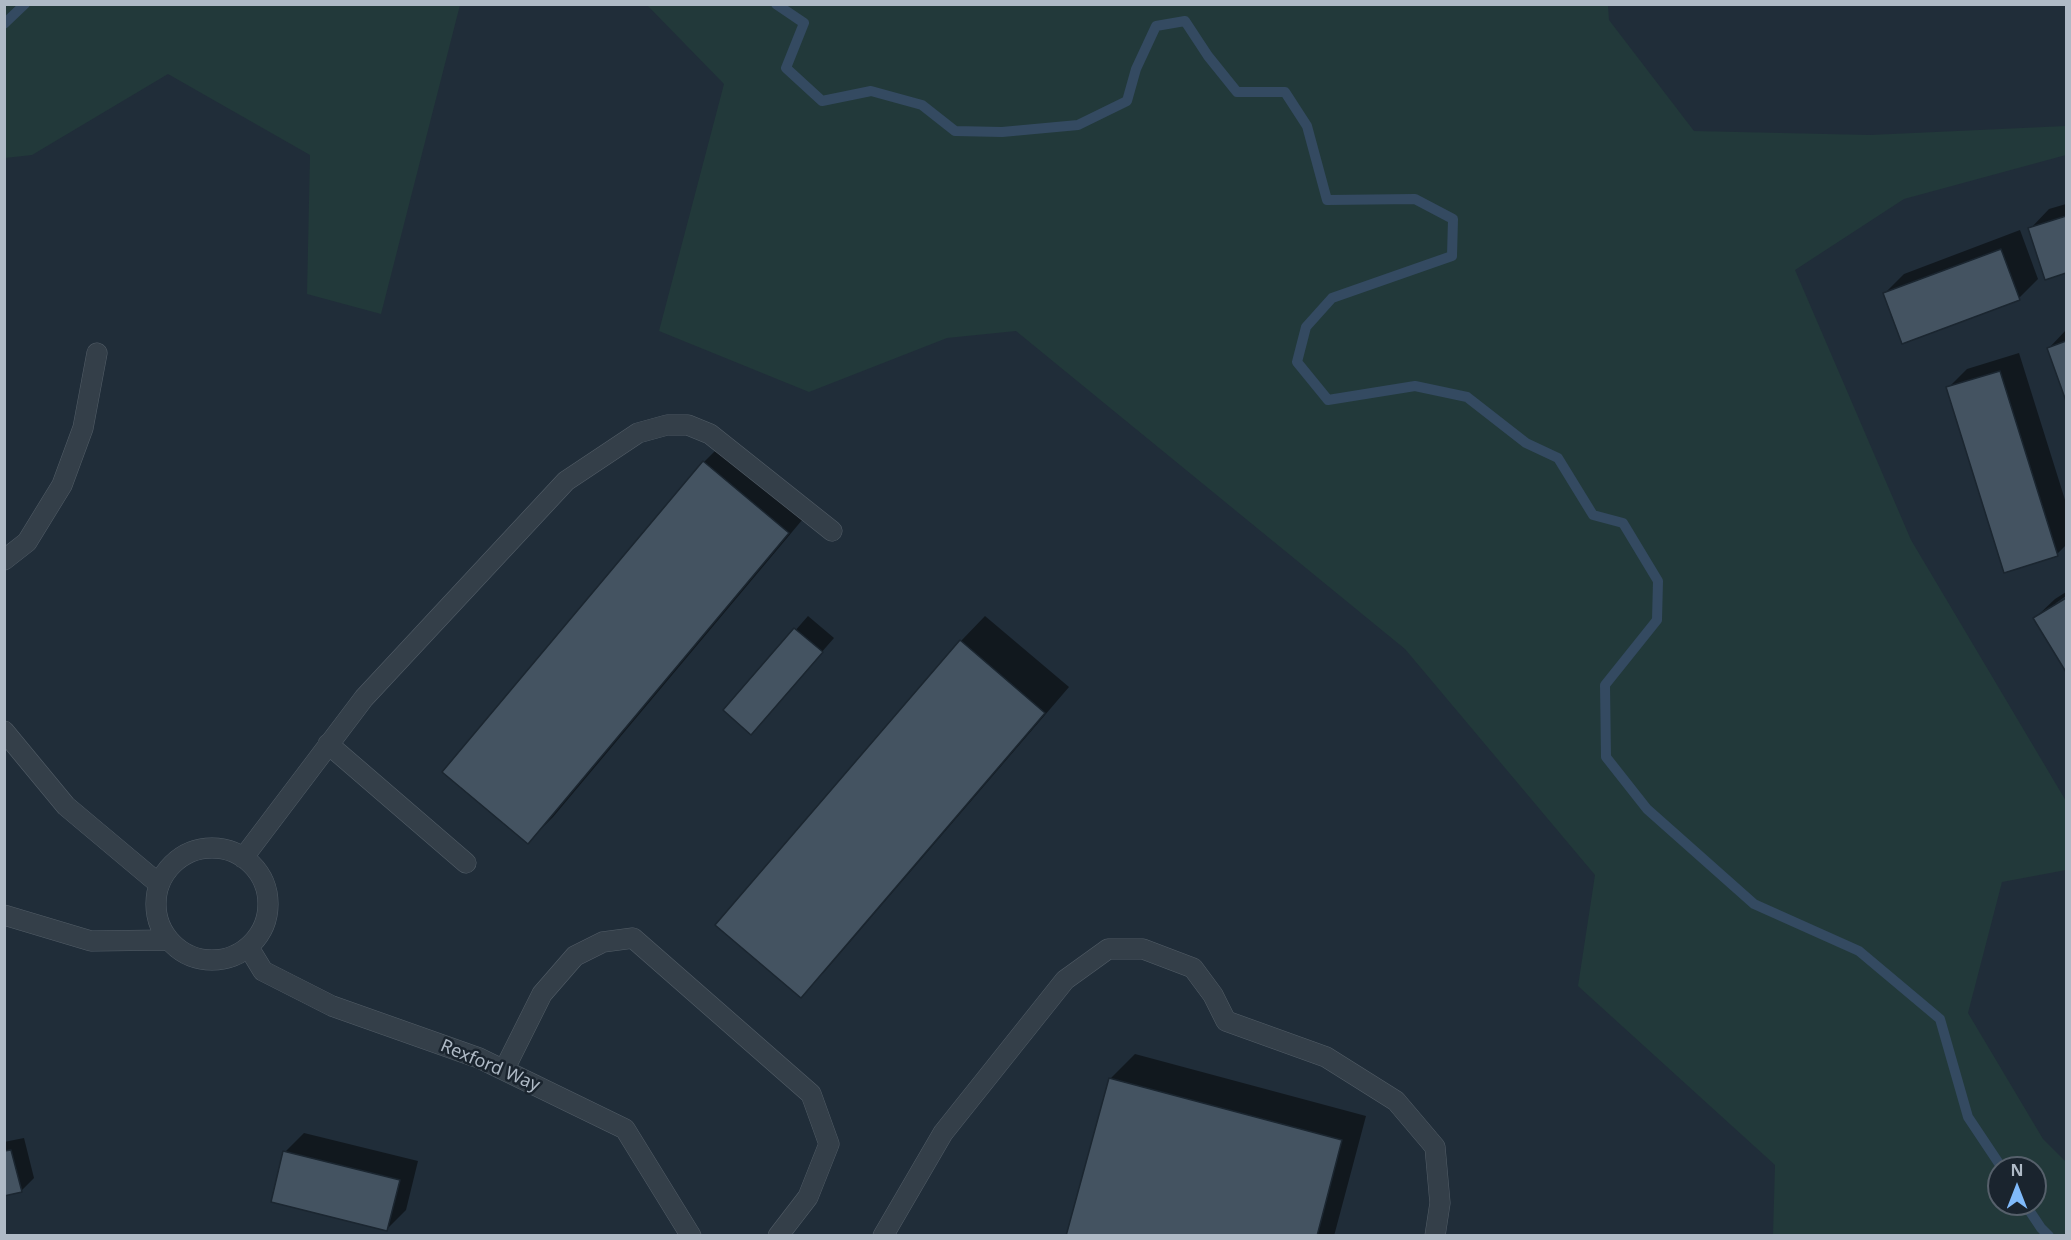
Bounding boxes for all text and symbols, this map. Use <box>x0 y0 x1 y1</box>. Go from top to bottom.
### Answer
street label: Rexford Way <box>437 1035 543 1097</box>
north arrow <box>1987 1156 2047 1216</box>
text: N <box>2010 1159 2024 1181</box>

